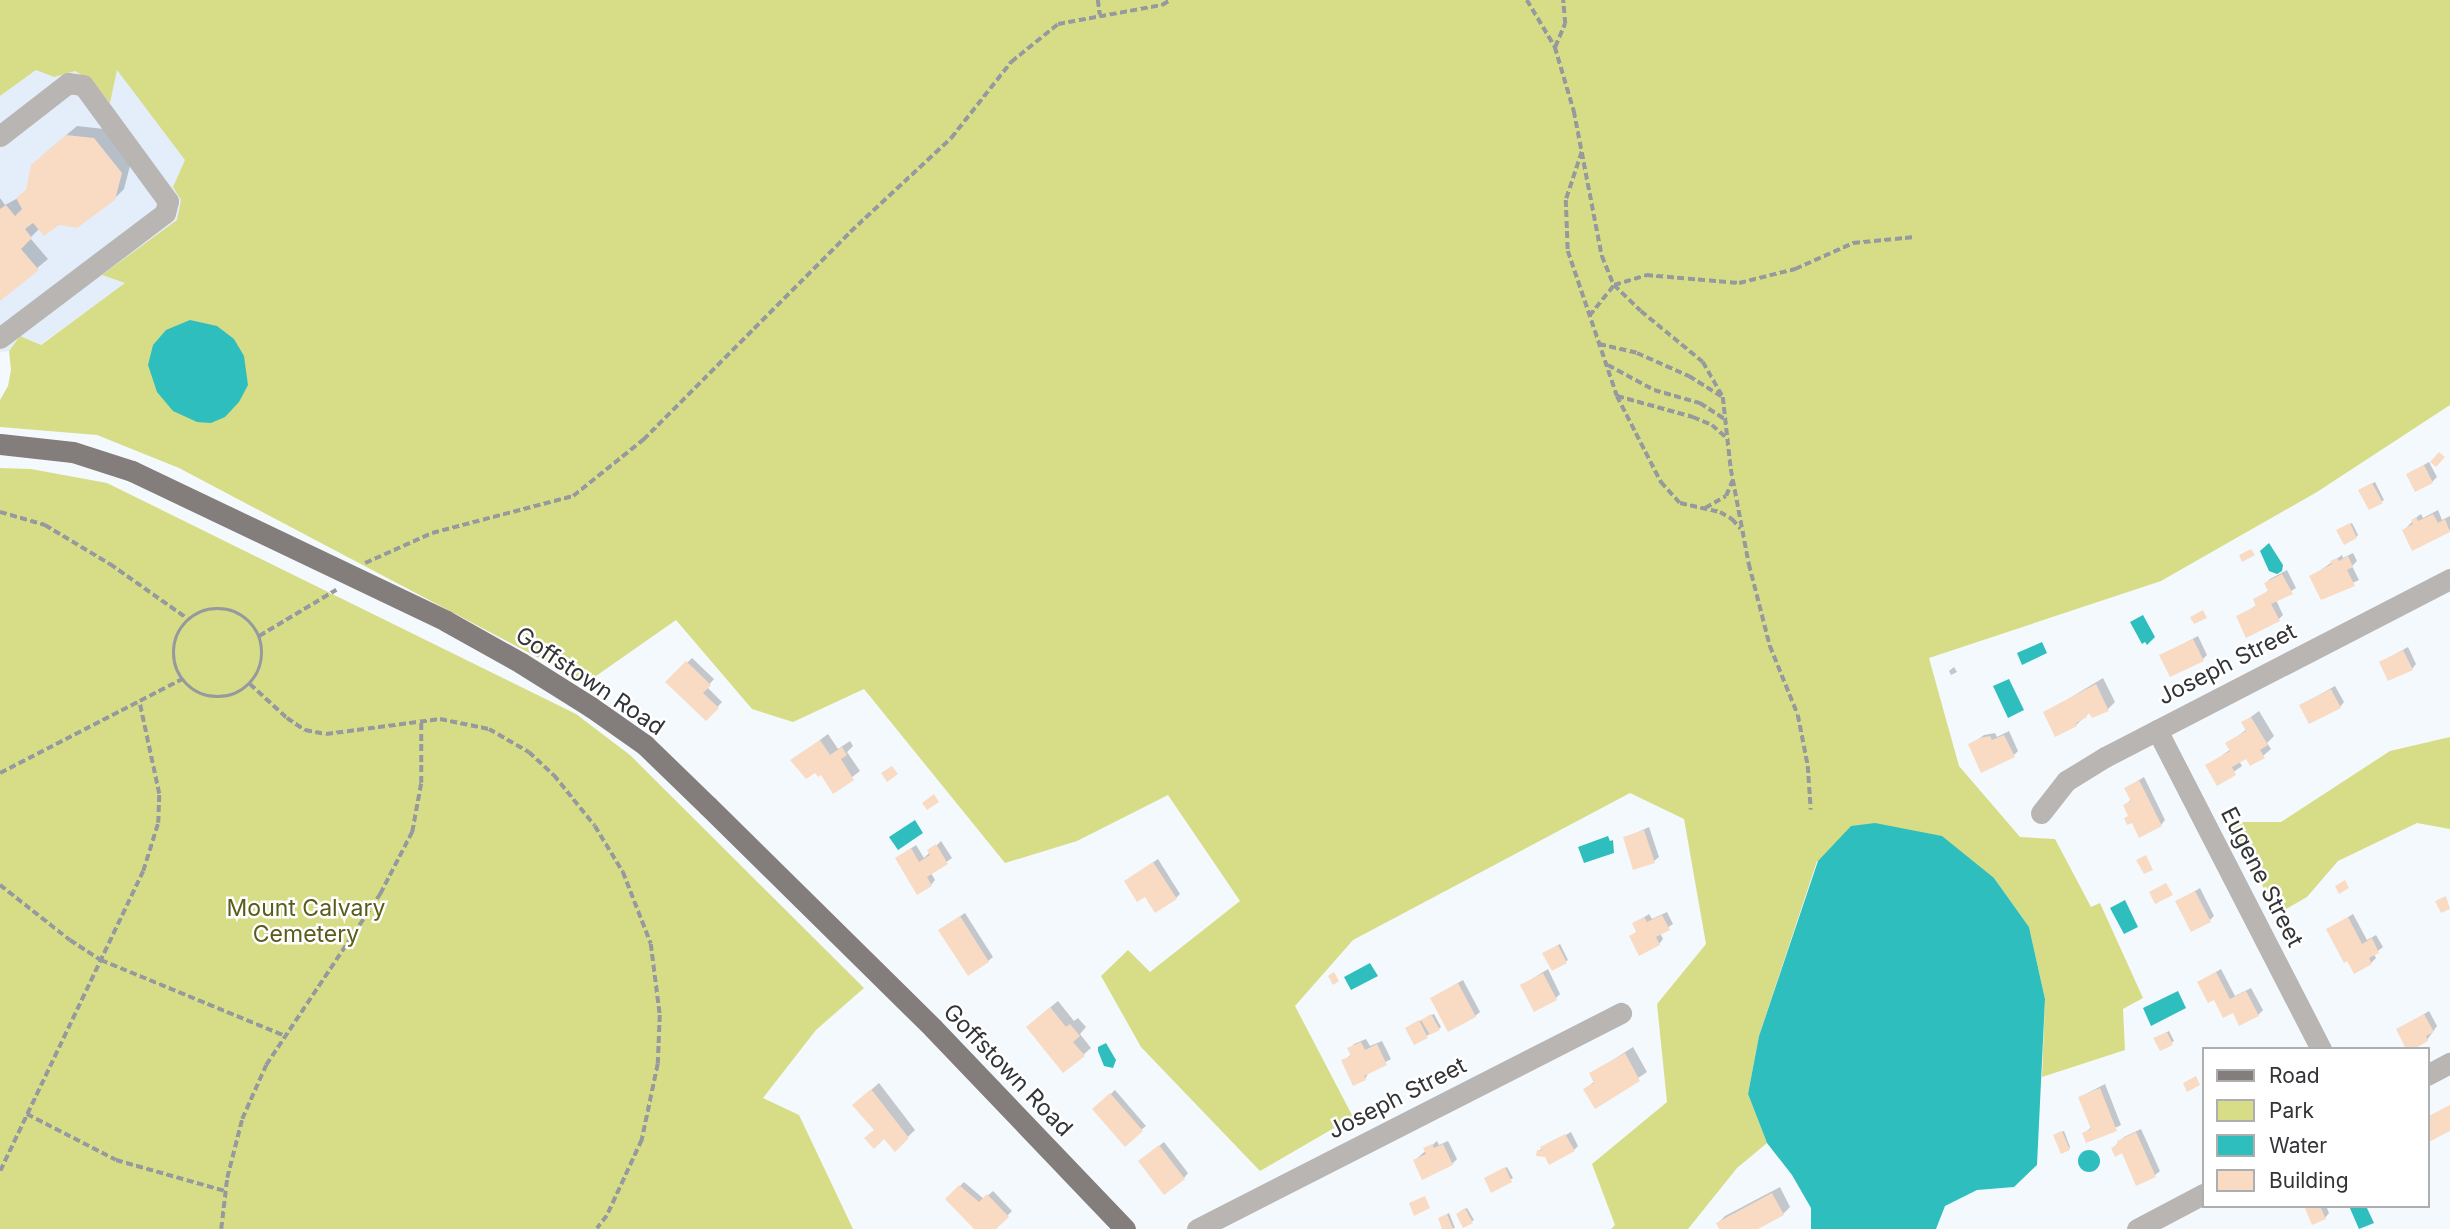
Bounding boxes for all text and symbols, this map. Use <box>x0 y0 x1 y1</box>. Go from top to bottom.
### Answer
street label: Joseph Street <box>2153 617 2301 711</box>
street label: Goffstown Road <box>510 621 670 741</box>
street label: Eugene Street <box>2215 802 2309 952</box>
park label: Mount Calvary Cemetery <box>227 894 385 948</box>
street label: Goffstown Road <box>938 998 1078 1142</box>
legend <box>2202 1047 2429 1208</box>
street label: Joseph Street <box>1323 1051 1471 1145</box>
text: Road <box>2269 1063 2320 1088</box>
text: Park <box>2269 1098 2314 1123</box>
text: Water <box>2269 1133 2327 1158</box>
text: Building <box>2269 1168 2349 1193</box>

